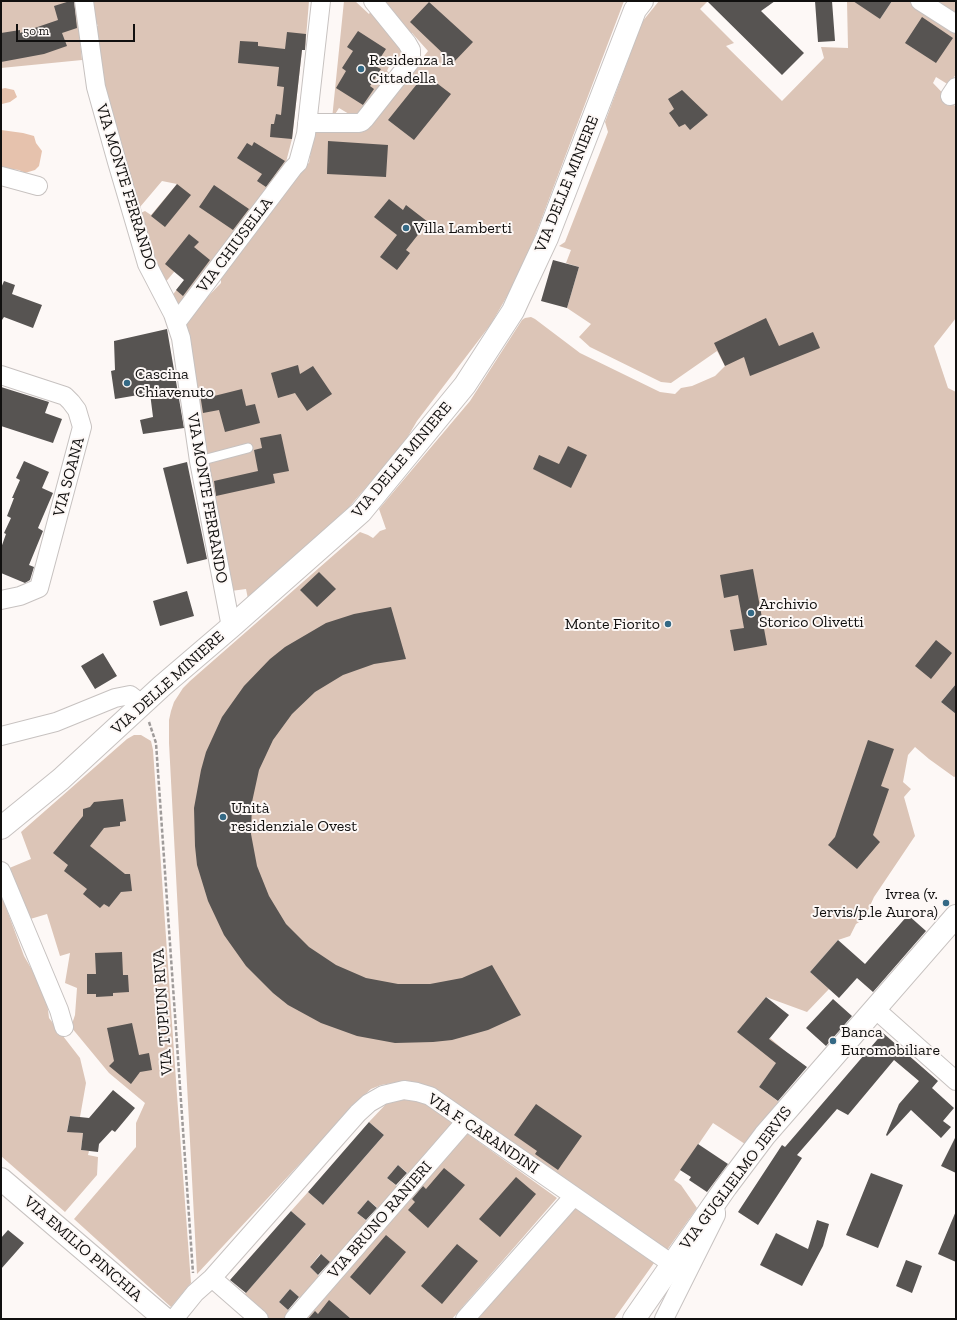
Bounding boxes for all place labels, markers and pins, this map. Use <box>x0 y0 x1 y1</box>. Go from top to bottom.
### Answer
place label: Residenza la Cittadella <box>369 50 454 88</box>
marker: Residenza la Cittadella <box>356 64 366 74</box>
place label: Villa Lamberti <box>414 218 512 238</box>
marker: Villa Lamberti <box>401 223 411 233</box>
place label: Cascina Chiavenuto <box>135 364 214 402</box>
marker: Cascina Chiavenuto <box>122 378 132 388</box>
place label: Archivio Storico Olivetti <box>759 594 864 632</box>
marker: Archivio Storico Olivetti <box>746 608 756 618</box>
place label: Monte Fiorito <box>565 614 660 634</box>
marker: Monte Fiorito <box>663 619 673 629</box>
place label: Unità residenziale Ovest <box>231 798 357 836</box>
marker: Unità residenziale Ovest <box>218 812 228 822</box>
place label: Ivrea (v. Jervis/p.le Aurora) <box>812 884 938 922</box>
marker: Ivrea (v. Jervis/p.le Aurora) <box>941 898 951 908</box>
place label: Banca Euromobiliare <box>841 1022 940 1060</box>
marker: Banca Euromobiliare <box>828 1036 838 1046</box>

